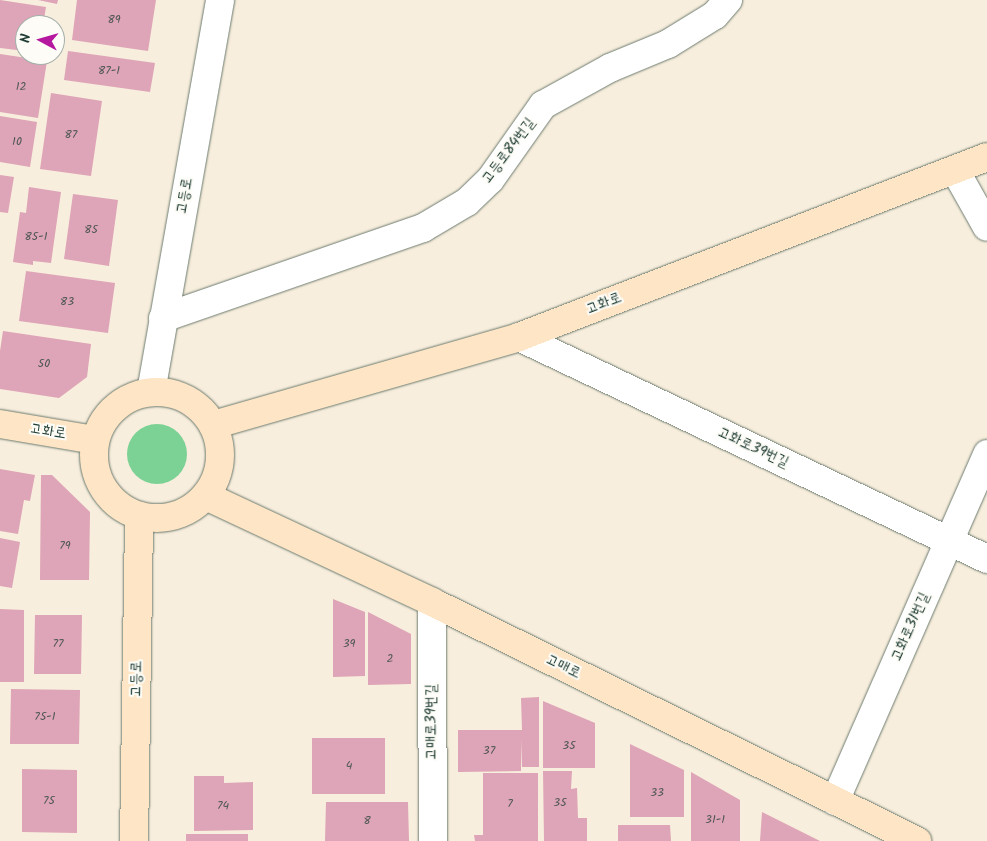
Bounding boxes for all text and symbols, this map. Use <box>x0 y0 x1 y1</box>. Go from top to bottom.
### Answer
house number: 89 <box>107 13 121 27</box>
north arrow <box>15 15 65 65</box>
text: N <box>15 33 37 44</box>
house number: 87-1 <box>98 64 120 78</box>
house number: 12 <box>16 80 26 94</box>
street label: 고등로84번길 <box>478 115 540 187</box>
house number: 87 <box>65 128 77 142</box>
house number: 10 <box>12 135 22 149</box>
street label: 고등로 <box>173 177 197 215</box>
house number: 85 <box>84 223 98 237</box>
house number: 85-1 <box>25 230 47 244</box>
street label: 고화로 <box>584 289 624 319</box>
house number: 83 <box>60 295 74 309</box>
house number: 50 <box>38 357 50 371</box>
street label: 고화로 <box>29 420 67 444</box>
street label: 고화로39번길 <box>715 424 791 472</box>
house number: 79 <box>59 539 71 553</box>
street label: 고화로31번길 <box>888 590 934 664</box>
house number: 77 <box>52 637 64 651</box>
house number: 39 <box>343 637 355 651</box>
street label: 고매로 <box>543 651 583 683</box>
house number: 2 <box>387 652 393 666</box>
street label: 고등로 <box>128 661 146 697</box>
street label: 고매로39번길 <box>423 684 441 760</box>
house number: 75-1 <box>34 710 56 724</box>
house number: 35 <box>562 739 576 753</box>
house number: 37 <box>483 744 495 758</box>
house number: 4 <box>346 759 352 773</box>
house number: 33 <box>650 786 664 800</box>
house number: 75 <box>43 794 55 808</box>
house number: 35 <box>553 796 567 810</box>
house number: 7 <box>507 797 513 811</box>
house number: 74 <box>217 799 229 813</box>
house number: 31-1 <box>705 813 725 827</box>
house number: 8 <box>363 814 371 828</box>

